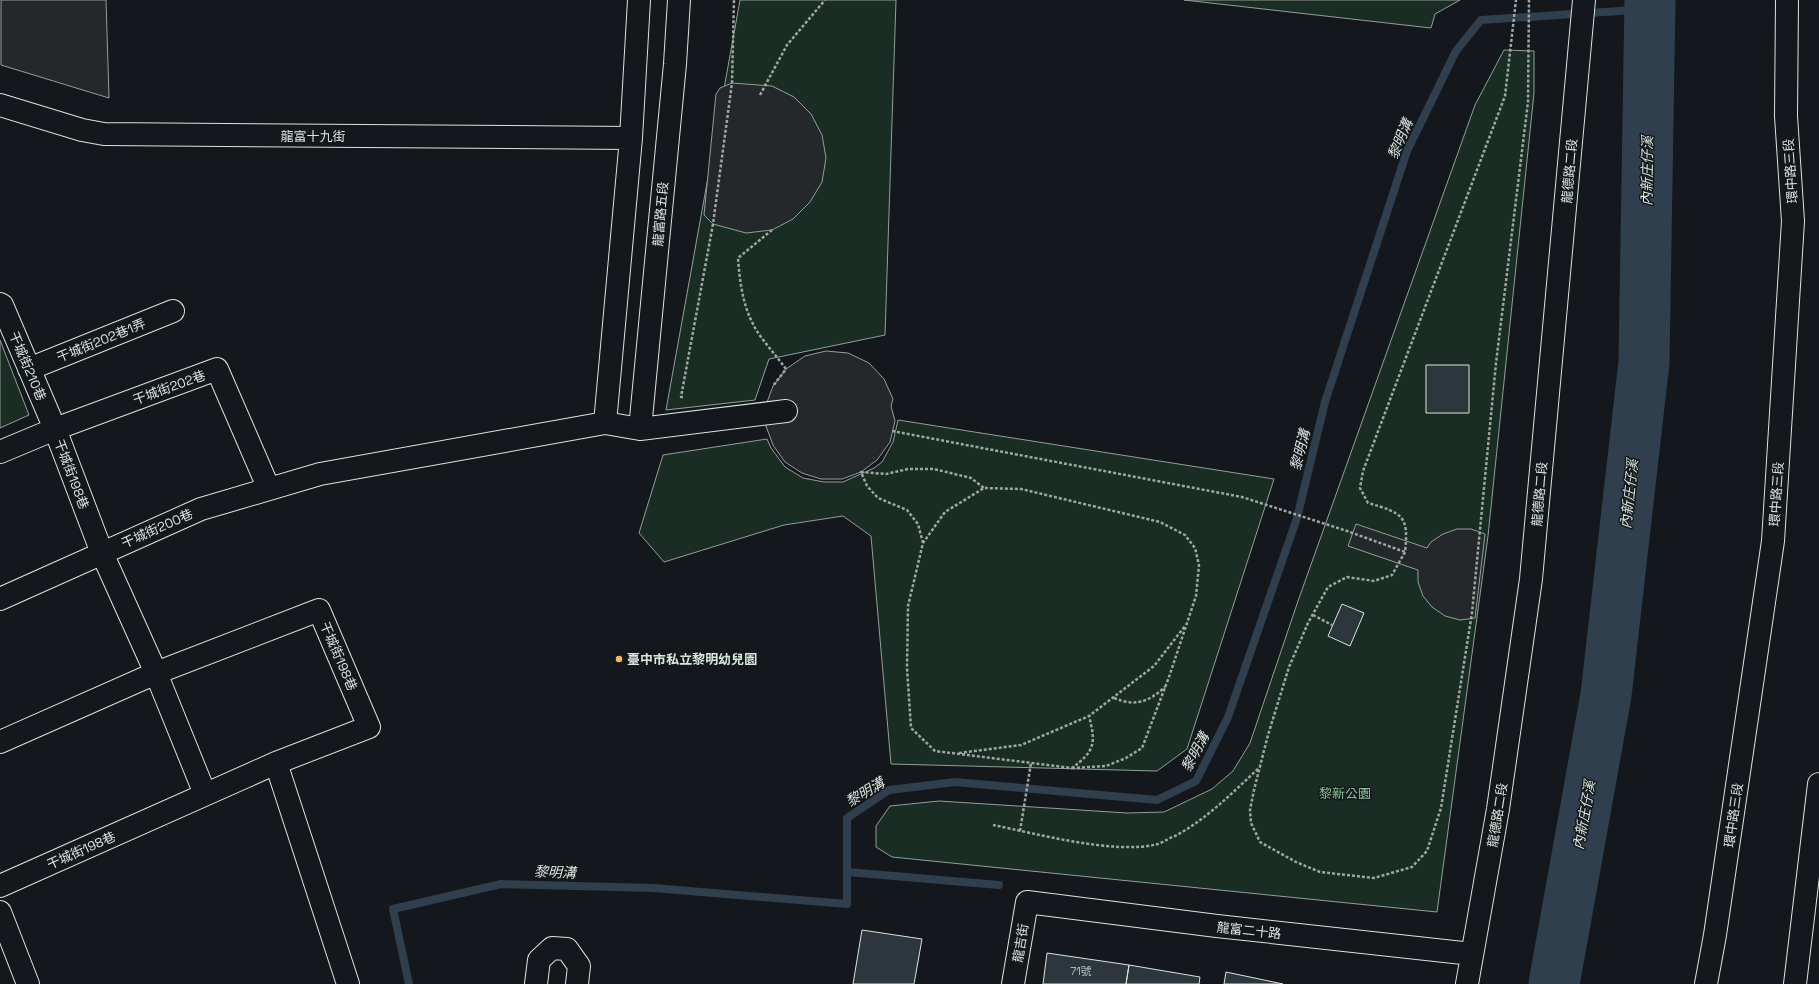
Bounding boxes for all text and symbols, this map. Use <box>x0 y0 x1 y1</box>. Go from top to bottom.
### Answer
water label: 黎明溝 <box>1384 114 1417 162</box>
street label: 龍富十九街 <box>280 128 346 145</box>
water label: 內新庄仔溪 <box>1637 134 1657 206</box>
street label: 龍德路二段 <box>1558 138 1581 204</box>
street label: 環中路三段 <box>1780 138 1801 204</box>
street label: 龍富路五段 <box>649 181 672 247</box>
street label: 干城街202巷1弄 <box>54 315 148 366</box>
street label: 干城街210巷 <box>5 329 50 403</box>
street label: 干城街202巷 <box>131 366 208 408</box>
water label: 黎明溝 <box>1286 426 1314 473</box>
street label: 干城街198巷 <box>50 437 93 512</box>
water label: 內新庄仔溪 <box>1616 456 1642 530</box>
street label: 龍德路二段 <box>1528 461 1551 527</box>
street label: 環中路三段 <box>1766 461 1787 527</box>
street label: 干城街200巷 <box>119 505 196 552</box>
street label: 干城街198巷 <box>316 619 361 693</box>
place label: 臺中市私立黎明幼兒園 <box>627 651 757 668</box>
marker: 臺中市私立黎明幼兒園 <box>614 654 624 664</box>
water label: 黎明溝 <box>1177 727 1214 775</box>
water label: 黎明溝 <box>842 772 889 811</box>
water label: 內新庄仔溪 <box>1569 777 1599 851</box>
street label: 龍德路二段 <box>1484 782 1511 849</box>
street label: 環中路三段 <box>1721 782 1746 848</box>
park label: 黎新公園 <box>1319 785 1371 802</box>
street label: 干城街198巷 <box>44 828 118 873</box>
water label: 黎明溝 <box>534 862 578 882</box>
street label: 龍富二十路 <box>1216 919 1282 942</box>
street label: 龍吉街 <box>1009 922 1032 964</box>
house number: 71號 <box>1070 964 1092 978</box>

